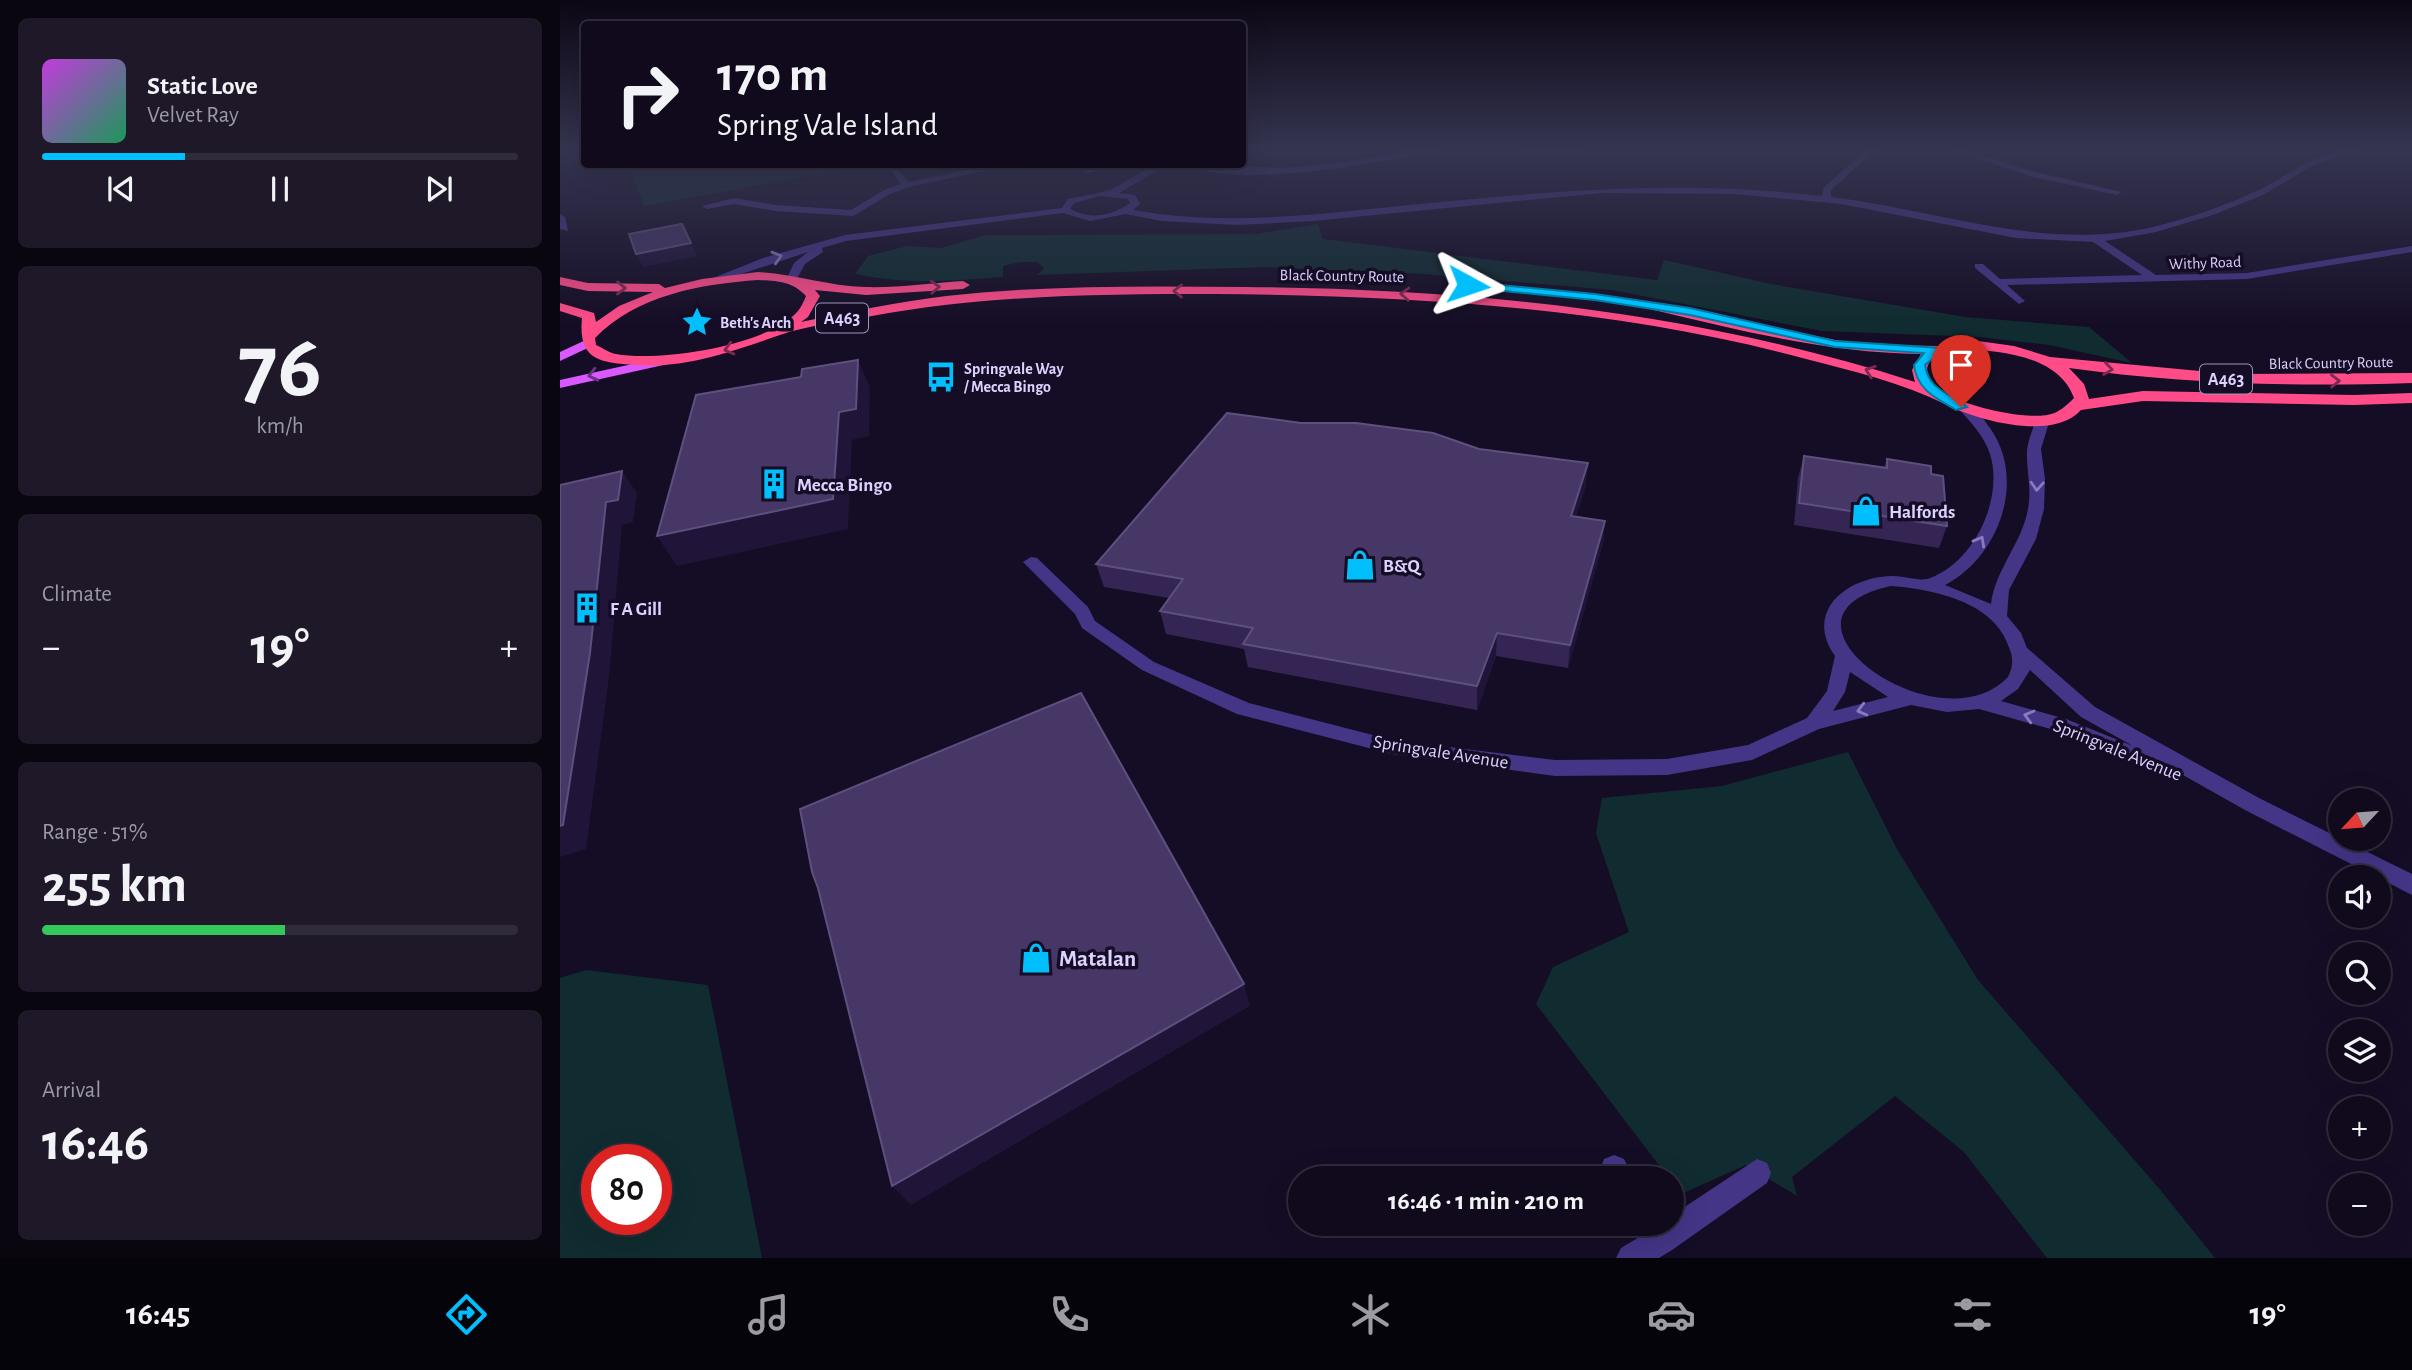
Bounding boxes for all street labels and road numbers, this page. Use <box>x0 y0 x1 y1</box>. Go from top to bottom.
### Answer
street label: Withy Road <box>2168 254 2242 273</box>
street label: Black Country Route <box>1280 267 1404 286</box>
road number: A463 <box>816 304 868 332</box>
street label: Black Country Route <box>2269 354 2393 373</box>
road number: A463 <box>2200 365 2252 394</box>
street label: Springvale Avenue <box>2050 716 2184 785</box>
street label: Springvale Avenue <box>1372 732 1510 773</box>

